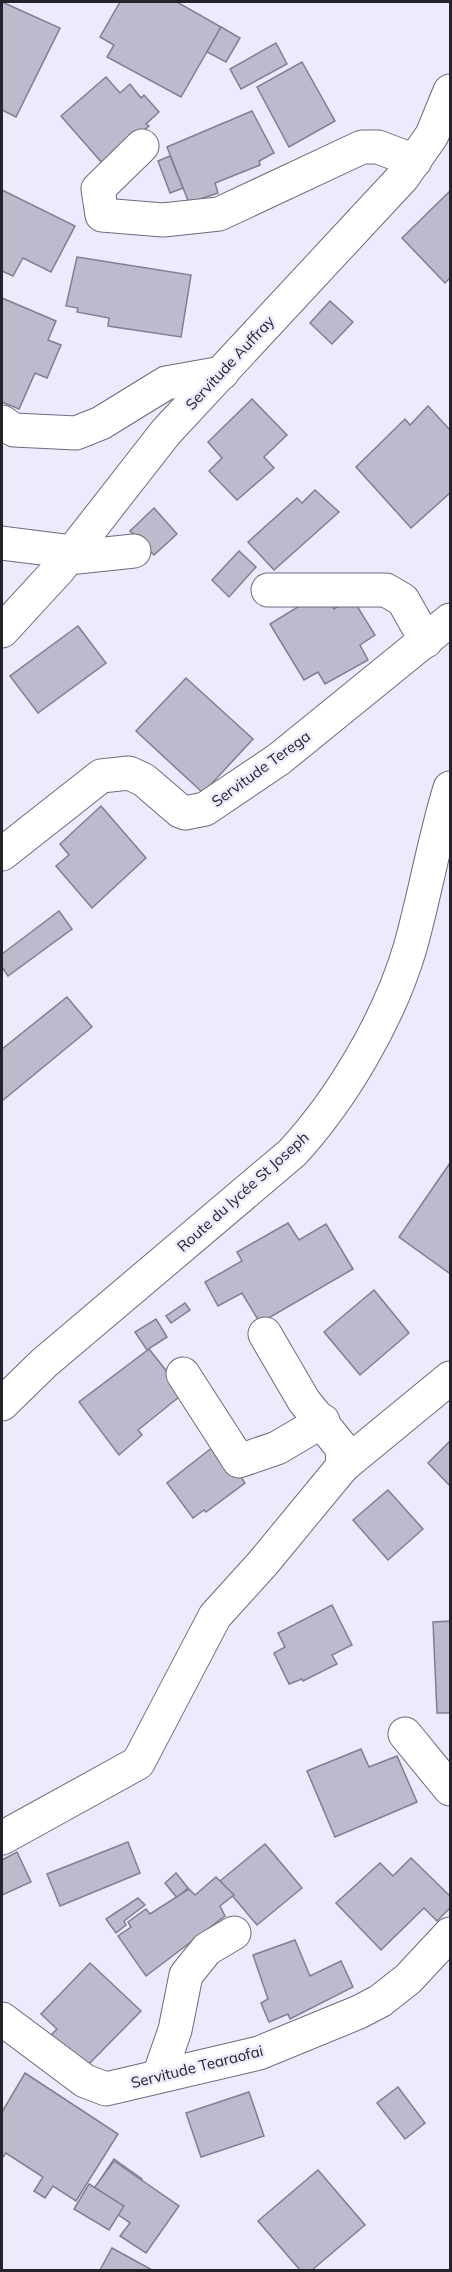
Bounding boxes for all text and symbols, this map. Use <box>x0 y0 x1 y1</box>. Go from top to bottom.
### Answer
street label: Servitude Auffray <box>181 312 278 414</box>
street label: Servitude Terega <box>208 726 314 811</box>
street label: Route du lycée St Joseph <box>173 1128 312 1256</box>
street label: Servitude Tearaofai <box>129 2041 265 2092</box>

